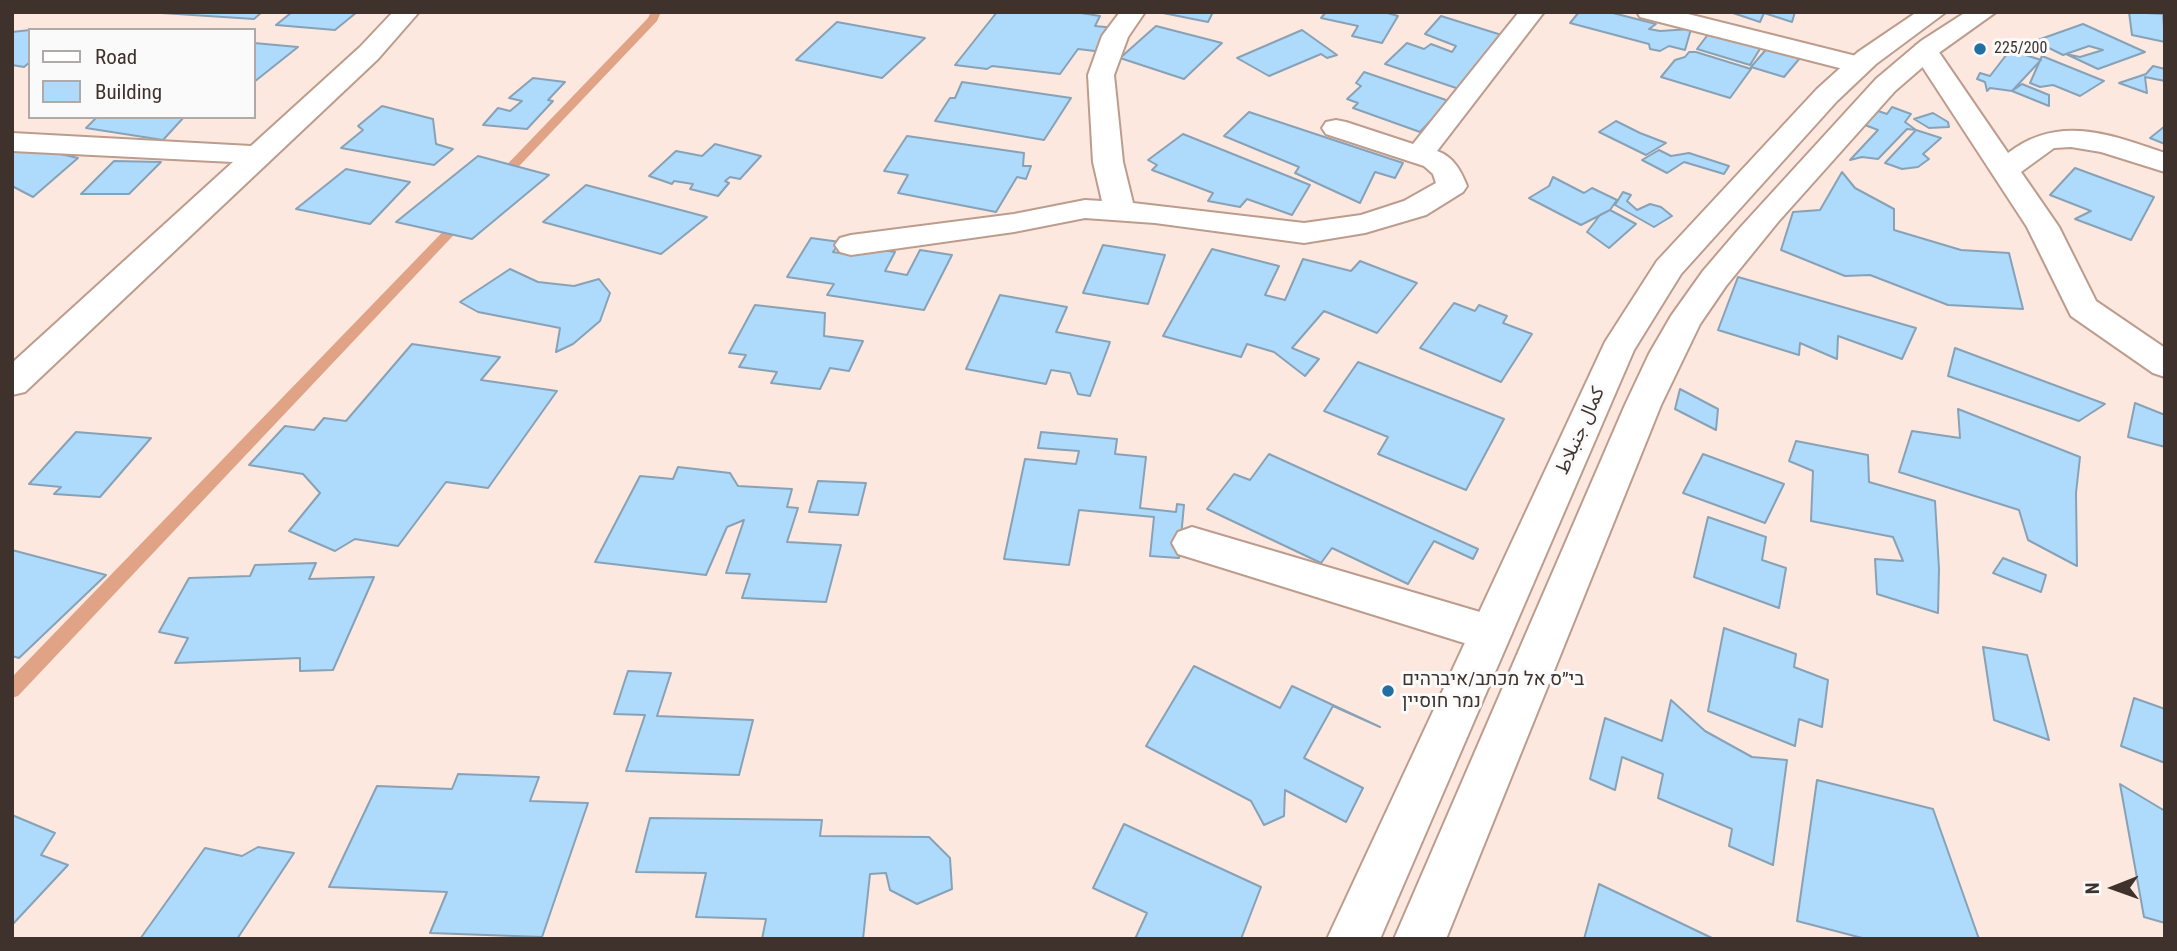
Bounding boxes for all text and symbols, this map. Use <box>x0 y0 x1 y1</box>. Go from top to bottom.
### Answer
legend <box>28 28 256 119</box>
place label: 225/200 <box>1994 39 2047 59</box>
marker: 225/200 <box>1972 41 1988 57</box>
text: Road <box>95 45 137 69</box>
text: Building <box>95 80 162 104</box>
street label: كمال جنبلاط <box>1552 384 1610 478</box>
place label: בי״ס אל מכתב/איברהים נמר חוסיין <box>1402 669 1584 713</box>
marker: בי״ס אל מכתב/איברהים נמר חוסיין <box>1380 683 1396 699</box>
north arrow <box>2079 853 2149 923</box>
text: N <box>2081 882 2104 894</box>

